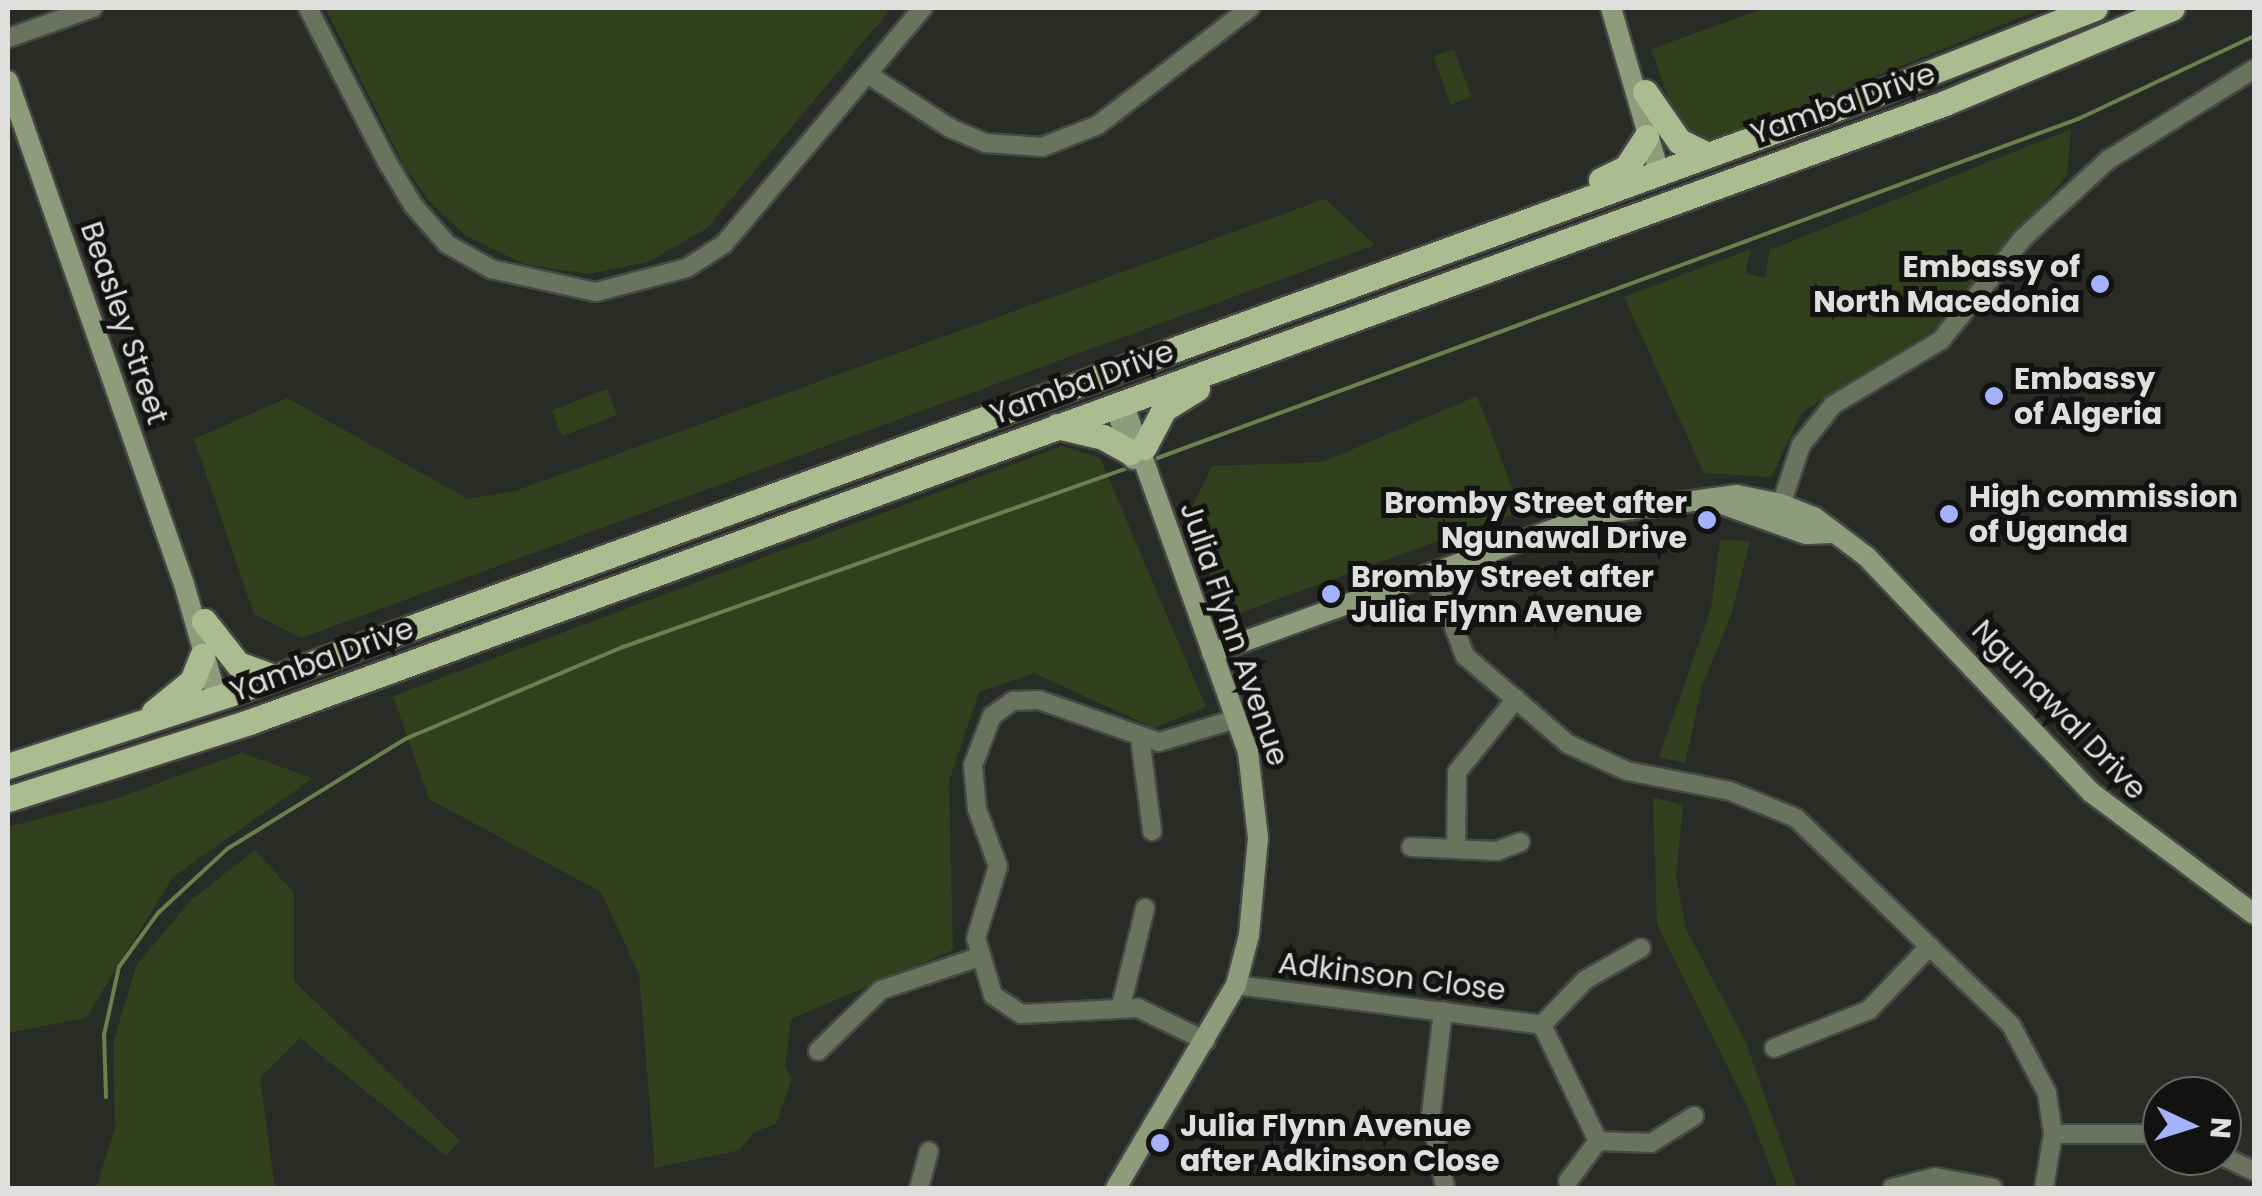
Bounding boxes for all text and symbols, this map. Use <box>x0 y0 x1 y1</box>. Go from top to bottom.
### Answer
street label: Yamba Drive <box>1746 56 1940 152</box>
street label: Beasley Street <box>73 217 175 429</box>
place label: Embassy of North Macedonia <box>1813 249 2080 320</box>
marker: Embassy of North Macedonia <box>2089 273 2111 295</box>
street label: Yamba Drive <box>985 333 1179 433</box>
place label: Embassy of Algeria <box>2014 361 2162 432</box>
marker: Embassy of Algeria <box>1983 385 2005 407</box>
place label: High commission of Uganda <box>1969 479 2238 550</box>
place label: Bromby Street after Ngunawal Drive <box>1384 485 1687 556</box>
street label: Julia Flynn Avenue <box>1172 497 1296 771</box>
marker: High commission of Uganda <box>1938 503 1960 525</box>
marker: Bromby Street after Ngunawal Drive <box>1696 509 1718 531</box>
place label: Bromby Street after Julia Flynn Avenue <box>1351 559 1654 630</box>
marker: Bromby Street after Julia Flynn Avenue <box>1320 583 1342 605</box>
street label: Yamba Drive <box>225 610 419 710</box>
street label: Ngunawal Drive <box>1964 613 2154 807</box>
street label: Adkinson Close <box>1276 945 1508 1009</box>
north arrow <box>2142 1076 2242 1176</box>
place label: Julia Flynn Avenue after Adkinson Close <box>1180 1108 1500 1178</box>
text: N <box>2200 1116 2241 1140</box>
marker: Julia Flynn Avenue after Adkinson Close <box>1149 1132 1171 1154</box>

